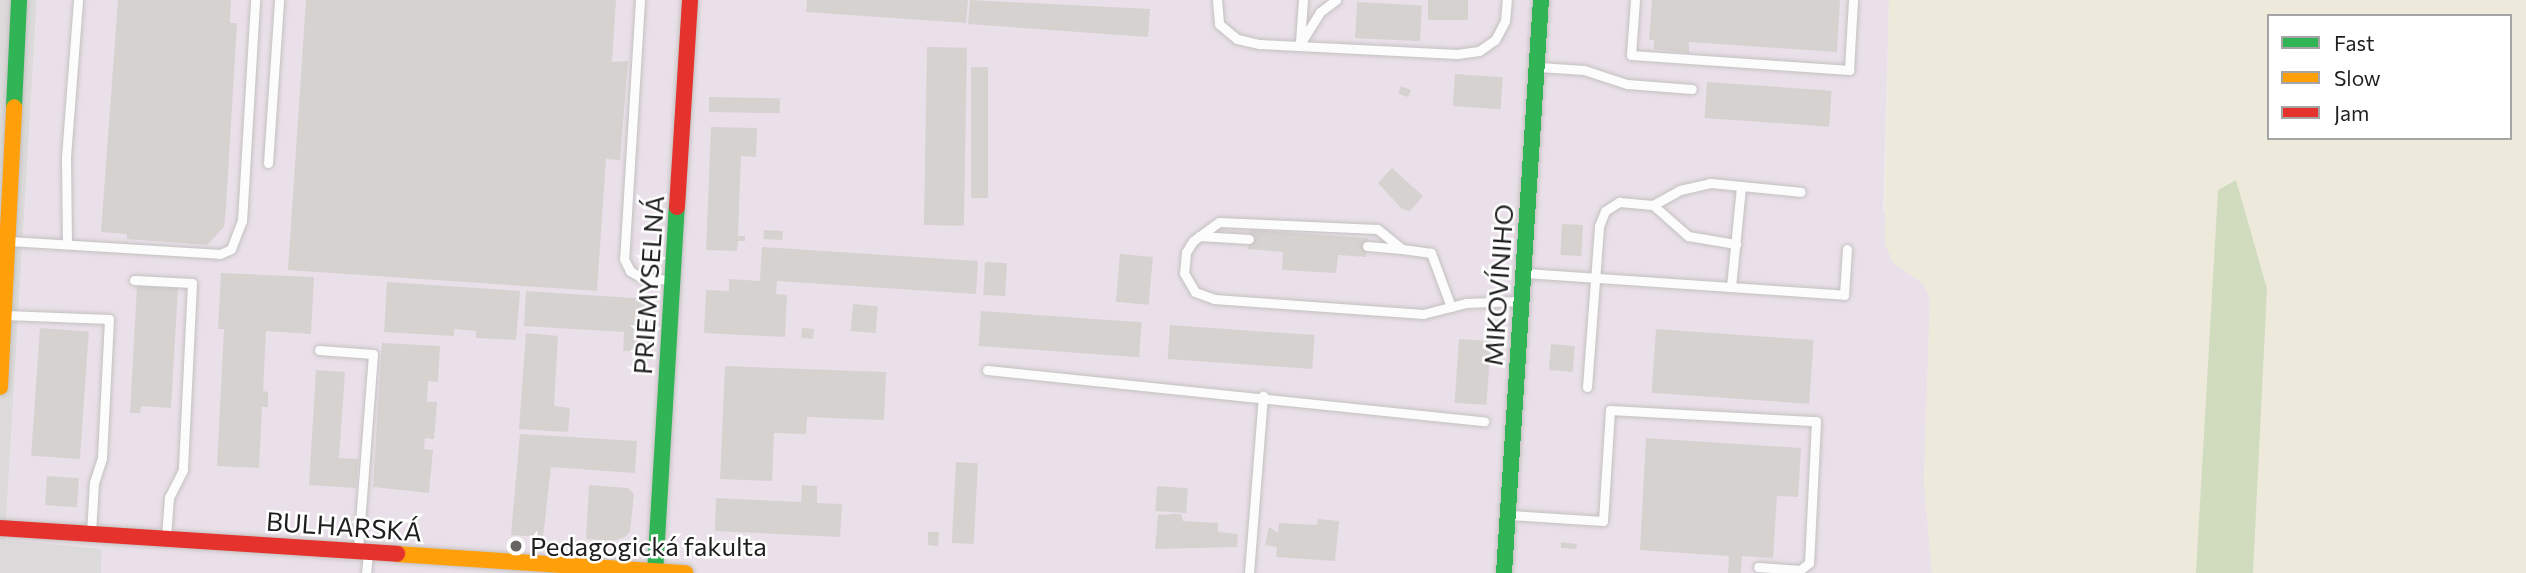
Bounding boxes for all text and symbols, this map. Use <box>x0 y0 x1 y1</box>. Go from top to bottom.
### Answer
legend <box>2267 14 2512 140</box>
text: Fast <box>2334 30 2375 55</box>
text: Slow <box>2334 65 2381 90</box>
text: Jam <box>2334 100 2369 125</box>
street label: PRIEMYSELNÁ <box>626 194 670 376</box>
street label: MIKOVÍNIHO <box>1477 203 1519 367</box>
street label: BULHARSKÁ <box>265 505 423 547</box>
place label: Pedagogická fakulta <box>530 530 767 562</box>
marker: Pedagogická fakulta <box>508 538 524 554</box>

